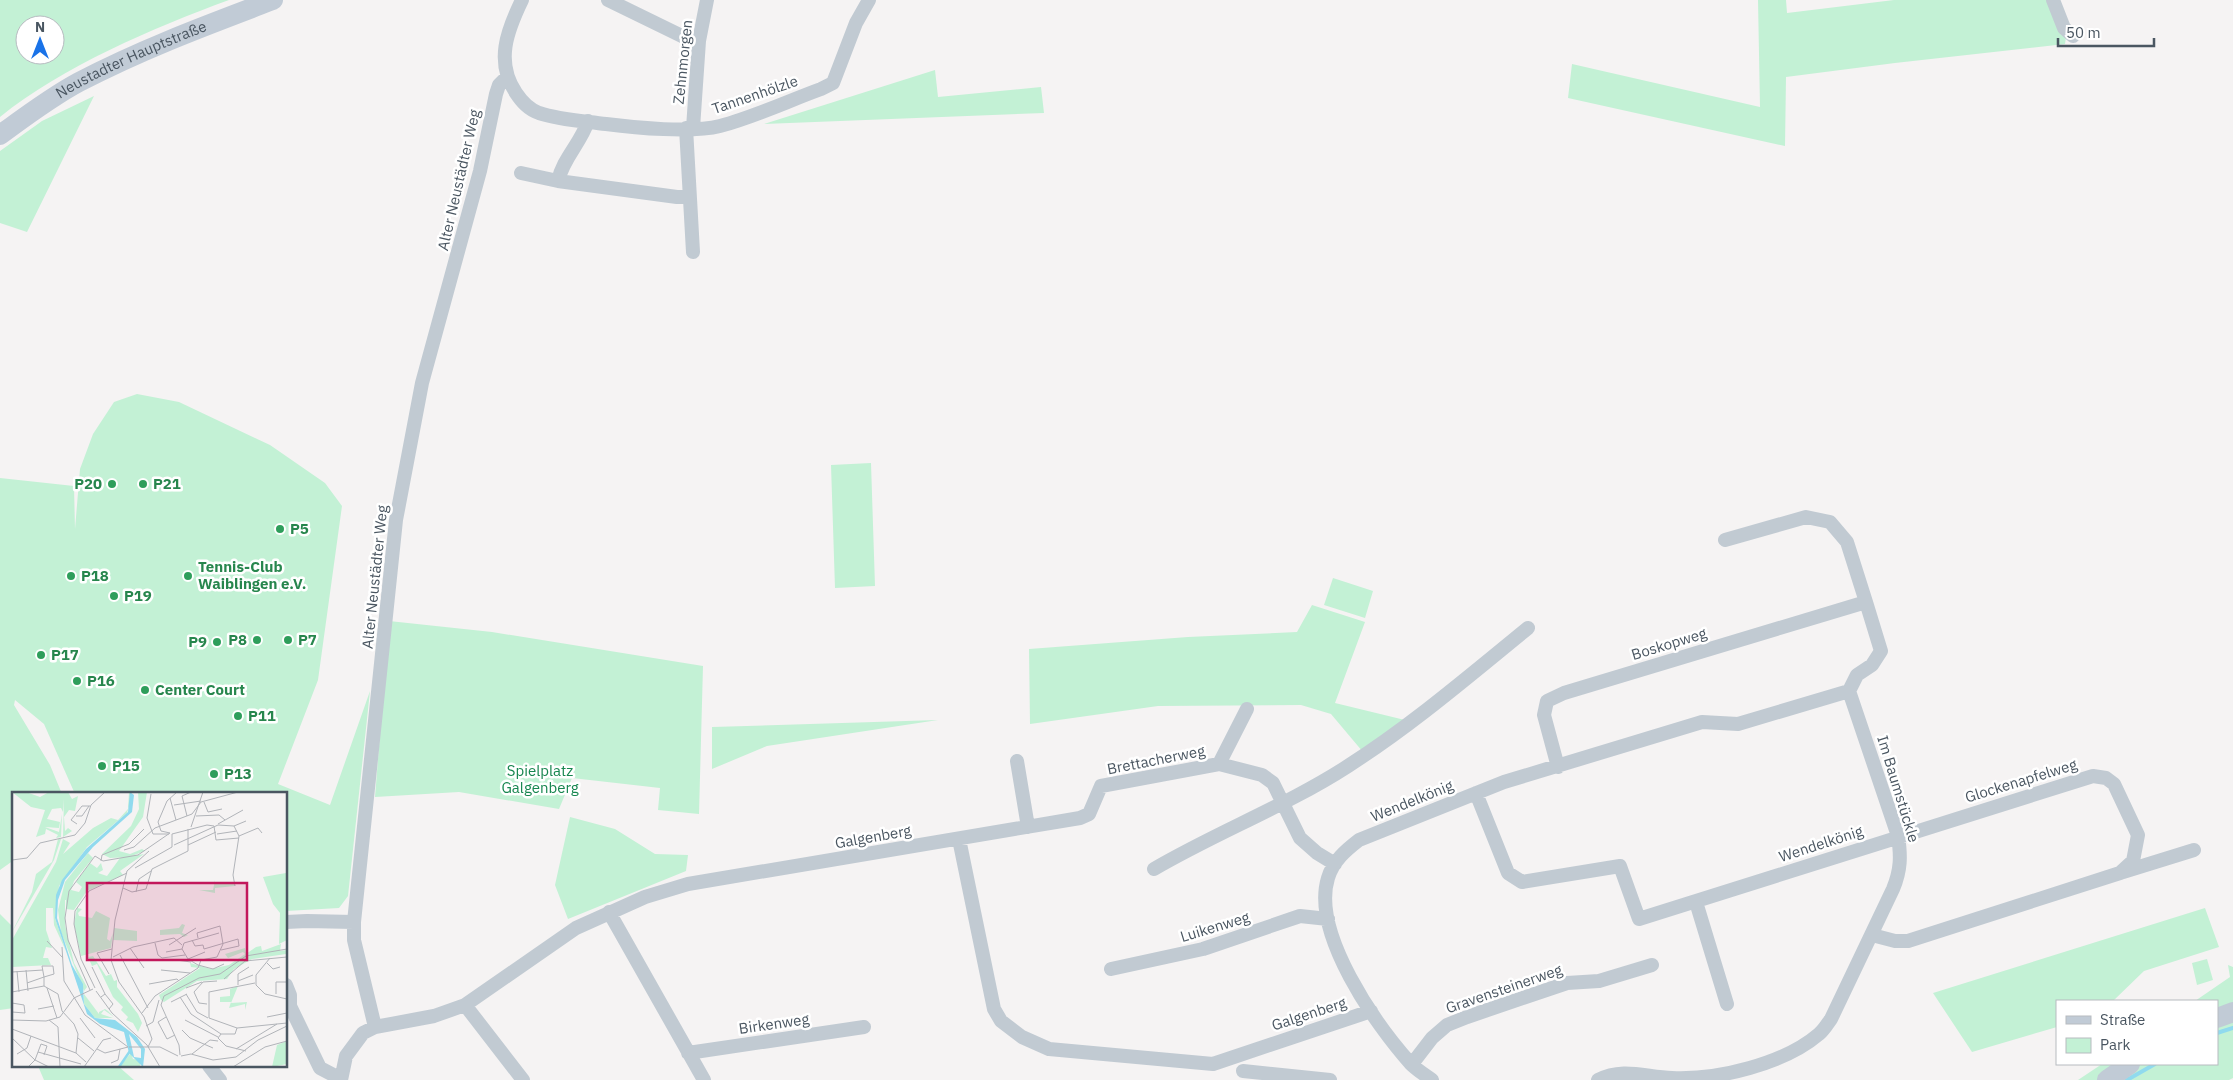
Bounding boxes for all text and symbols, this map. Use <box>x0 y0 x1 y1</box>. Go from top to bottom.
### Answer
north arrow <box>15 15 65 65</box>
scale bar <box>2058 15 2154 47</box>
street label: Neustadter Hauptstraße <box>52 16 209 102</box>
text: N <box>35 18 45 36</box>
street label: Zehnmorgen <box>669 19 696 105</box>
text: 50 m <box>2066 23 2101 42</box>
street label: Tannenhölzle <box>709 71 800 118</box>
street label: Alter Neustädter Weg <box>433 107 484 252</box>
place label: P20 <box>74 474 102 493</box>
place label: P21 <box>153 474 181 493</box>
marker: P20 <box>106 478 118 490</box>
marker: P21 <box>137 478 149 490</box>
street label: Alter Neustädter Weg <box>358 504 392 650</box>
place label: P5 <box>290 519 309 538</box>
marker: P5 <box>274 523 286 535</box>
place label: Tennis-Club Waiblingen e.V. <box>198 557 306 593</box>
place label: P18 <box>81 566 109 585</box>
marker: P18 <box>65 570 77 582</box>
marker: Tennis-Club Waiblingen e.V. <box>182 570 194 582</box>
place label: P19 <box>124 586 152 605</box>
marker: P19 <box>108 590 120 602</box>
street label: Boskopweg <box>1629 623 1709 664</box>
place label: P8 <box>228 630 247 649</box>
place label: P7 <box>298 630 317 649</box>
place label: P9 <box>188 632 207 651</box>
marker: P8 <box>251 634 263 646</box>
marker: P7 <box>282 634 294 646</box>
marker: P9 <box>211 636 223 648</box>
place label: P17 <box>51 645 79 664</box>
marker: P17 <box>35 649 47 661</box>
place label: P16 <box>87 671 115 690</box>
marker: P16 <box>71 675 83 687</box>
place label: Center Court <box>155 680 245 699</box>
marker: Center Court <box>139 684 151 696</box>
place label: P11 <box>248 706 276 725</box>
marker: P11 <box>232 710 244 722</box>
street label: Im Baumstückle <box>1873 733 1924 845</box>
street label: Brettacherweg <box>1105 741 1207 778</box>
street label: Glockenapfelweg <box>1963 754 2079 807</box>
place label: P15 <box>112 756 140 775</box>
marker: P15 <box>96 760 108 772</box>
park label: Spielplatz Galgenberg <box>501 761 579 797</box>
place label: P13 <box>224 764 252 783</box>
marker: P13 <box>208 768 220 780</box>
street label: Wendelkönig <box>1368 775 1456 826</box>
inset map <box>12 792 288 1068</box>
street label: Galgenberg <box>833 820 913 853</box>
street label: Wendelkönig <box>1776 821 1865 866</box>
street label: Luikenweg <box>1178 907 1252 946</box>
street label: Gravensteinerweg <box>1443 960 1565 1017</box>
street label: Galgenberg <box>1269 993 1349 1034</box>
legend <box>2056 1000 2218 1065</box>
street label: Birkenweg <box>737 1009 810 1038</box>
text: Straße <box>2100 1010 2145 1029</box>
text: Park <box>2100 1035 2130 1054</box>

